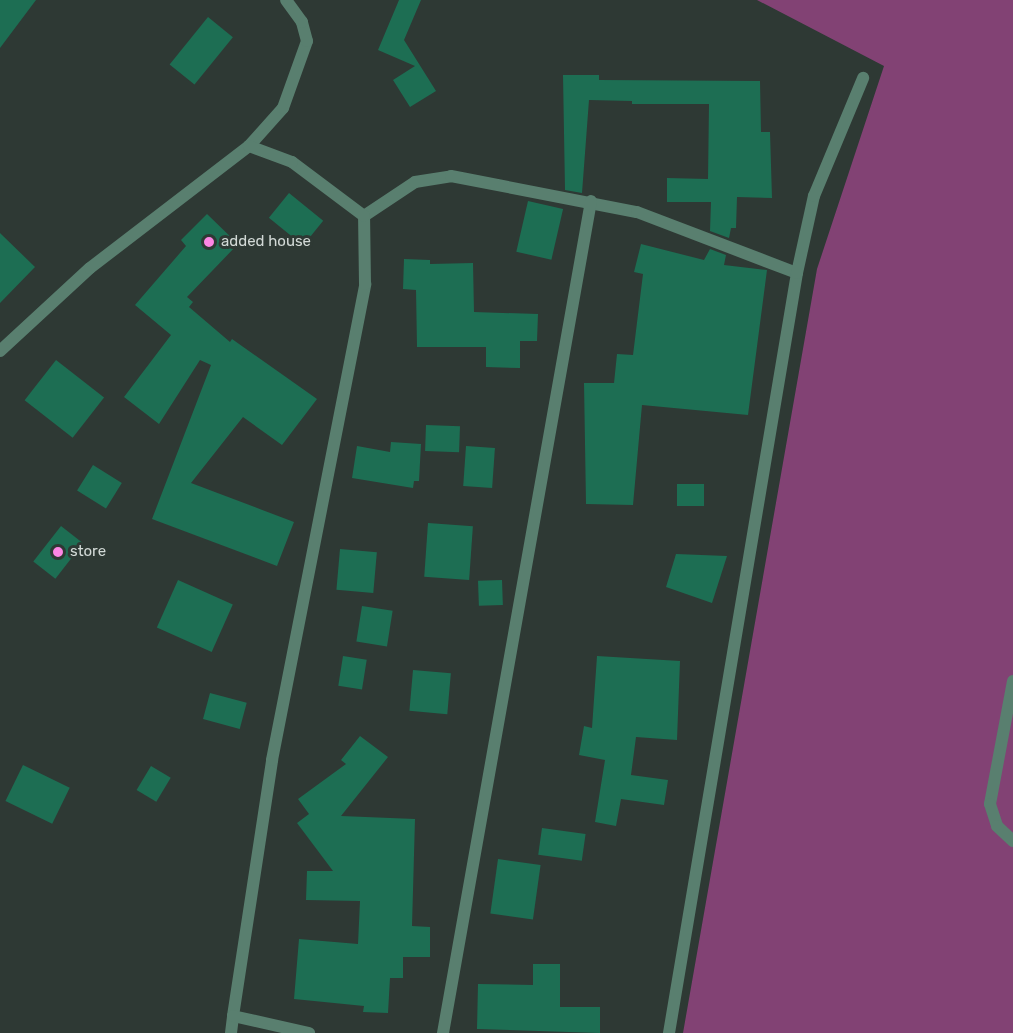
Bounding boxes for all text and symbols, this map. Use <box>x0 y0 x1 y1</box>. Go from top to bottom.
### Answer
place label: added house <box>221 233 311 251</box>
marker: added house <box>202 235 216 249</box>
place label: store <box>70 543 106 561</box>
marker: store <box>51 545 65 559</box>

